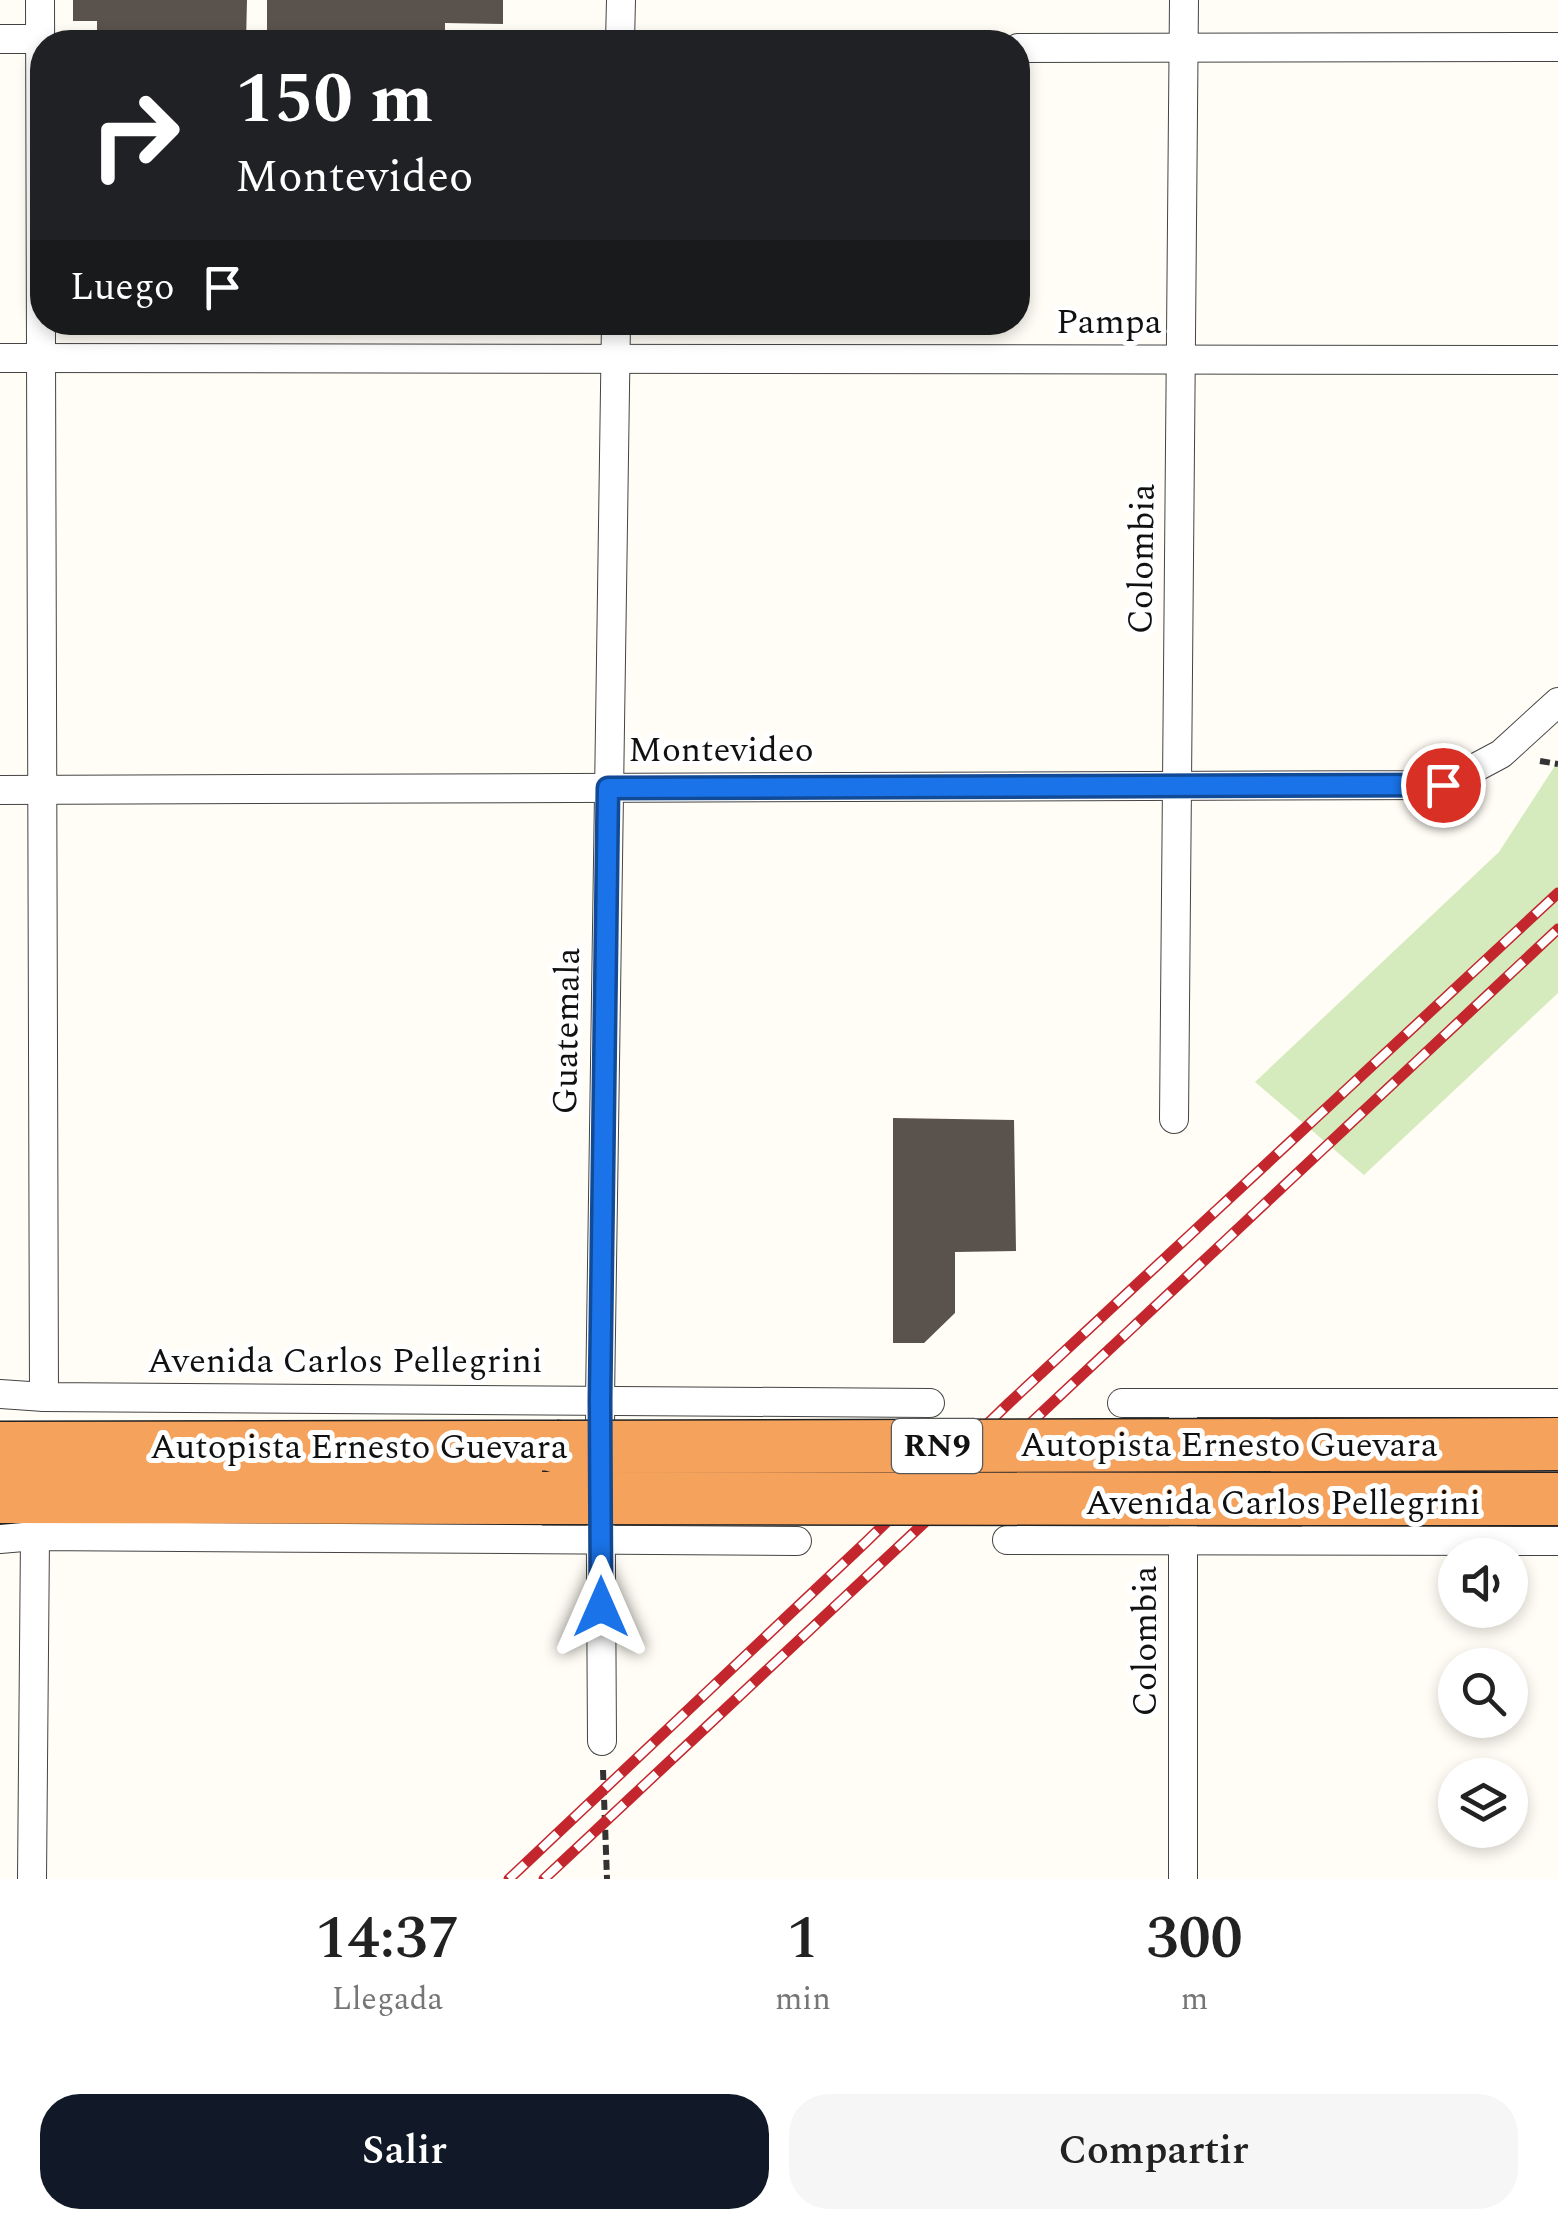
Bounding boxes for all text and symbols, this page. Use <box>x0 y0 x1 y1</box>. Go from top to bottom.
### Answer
text: 150 m <box>235 47 433 153</box>
icon: right <box>70 70 200 200</box>
text: Montevideo <box>235 143 473 212</box>
text: Luego <box>70 259 175 317</box>
icon: arrive <box>195 260 250 315</box>
street label: Pampa <box>1056 296 1162 349</box>
street label: Colombia <box>1114 483 1170 635</box>
street label: Montevideo <box>628 724 814 777</box>
pin <box>1401 743 1486 828</box>
icon: arrive <box>1416 758 1471 813</box>
street label: Guatemala <box>539 947 595 1115</box>
street label: Avenida Carlos Pellegrini <box>147 1335 543 1388</box>
road number: RN9 <box>892 1419 982 1473</box>
street label: Autopista Ernesto Guevara <box>1020 1419 1438 1472</box>
street label: Autopista Ernesto Guevara <box>150 1421 568 1474</box>
street label: Avenida Carlos Pellegrini <box>1085 1477 1481 1530</box>
map controls <box>1438 1538 1528 1848</box>
button: sound <box>1438 1538 1528 1628</box>
position arrow <box>549 1555 653 1659</box>
street label: Colombia <box>1119 1566 1172 1716</box>
button: search <box>1438 1648 1528 1738</box>
button: layers <box>1438 1758 1528 1848</box>
text: 14:37 <box>315 1893 460 1985</box>
text: 1 <box>787 1893 819 1985</box>
text: 300 <box>1146 1893 1243 1985</box>
text: Llegada <box>332 1975 443 2024</box>
text: min <box>775 1975 831 2024</box>
text: m <box>1181 1975 1208 2024</box>
button: Salir <box>40 2094 769 2209</box>
button: Compartir <box>789 2094 1518 2209</box>

